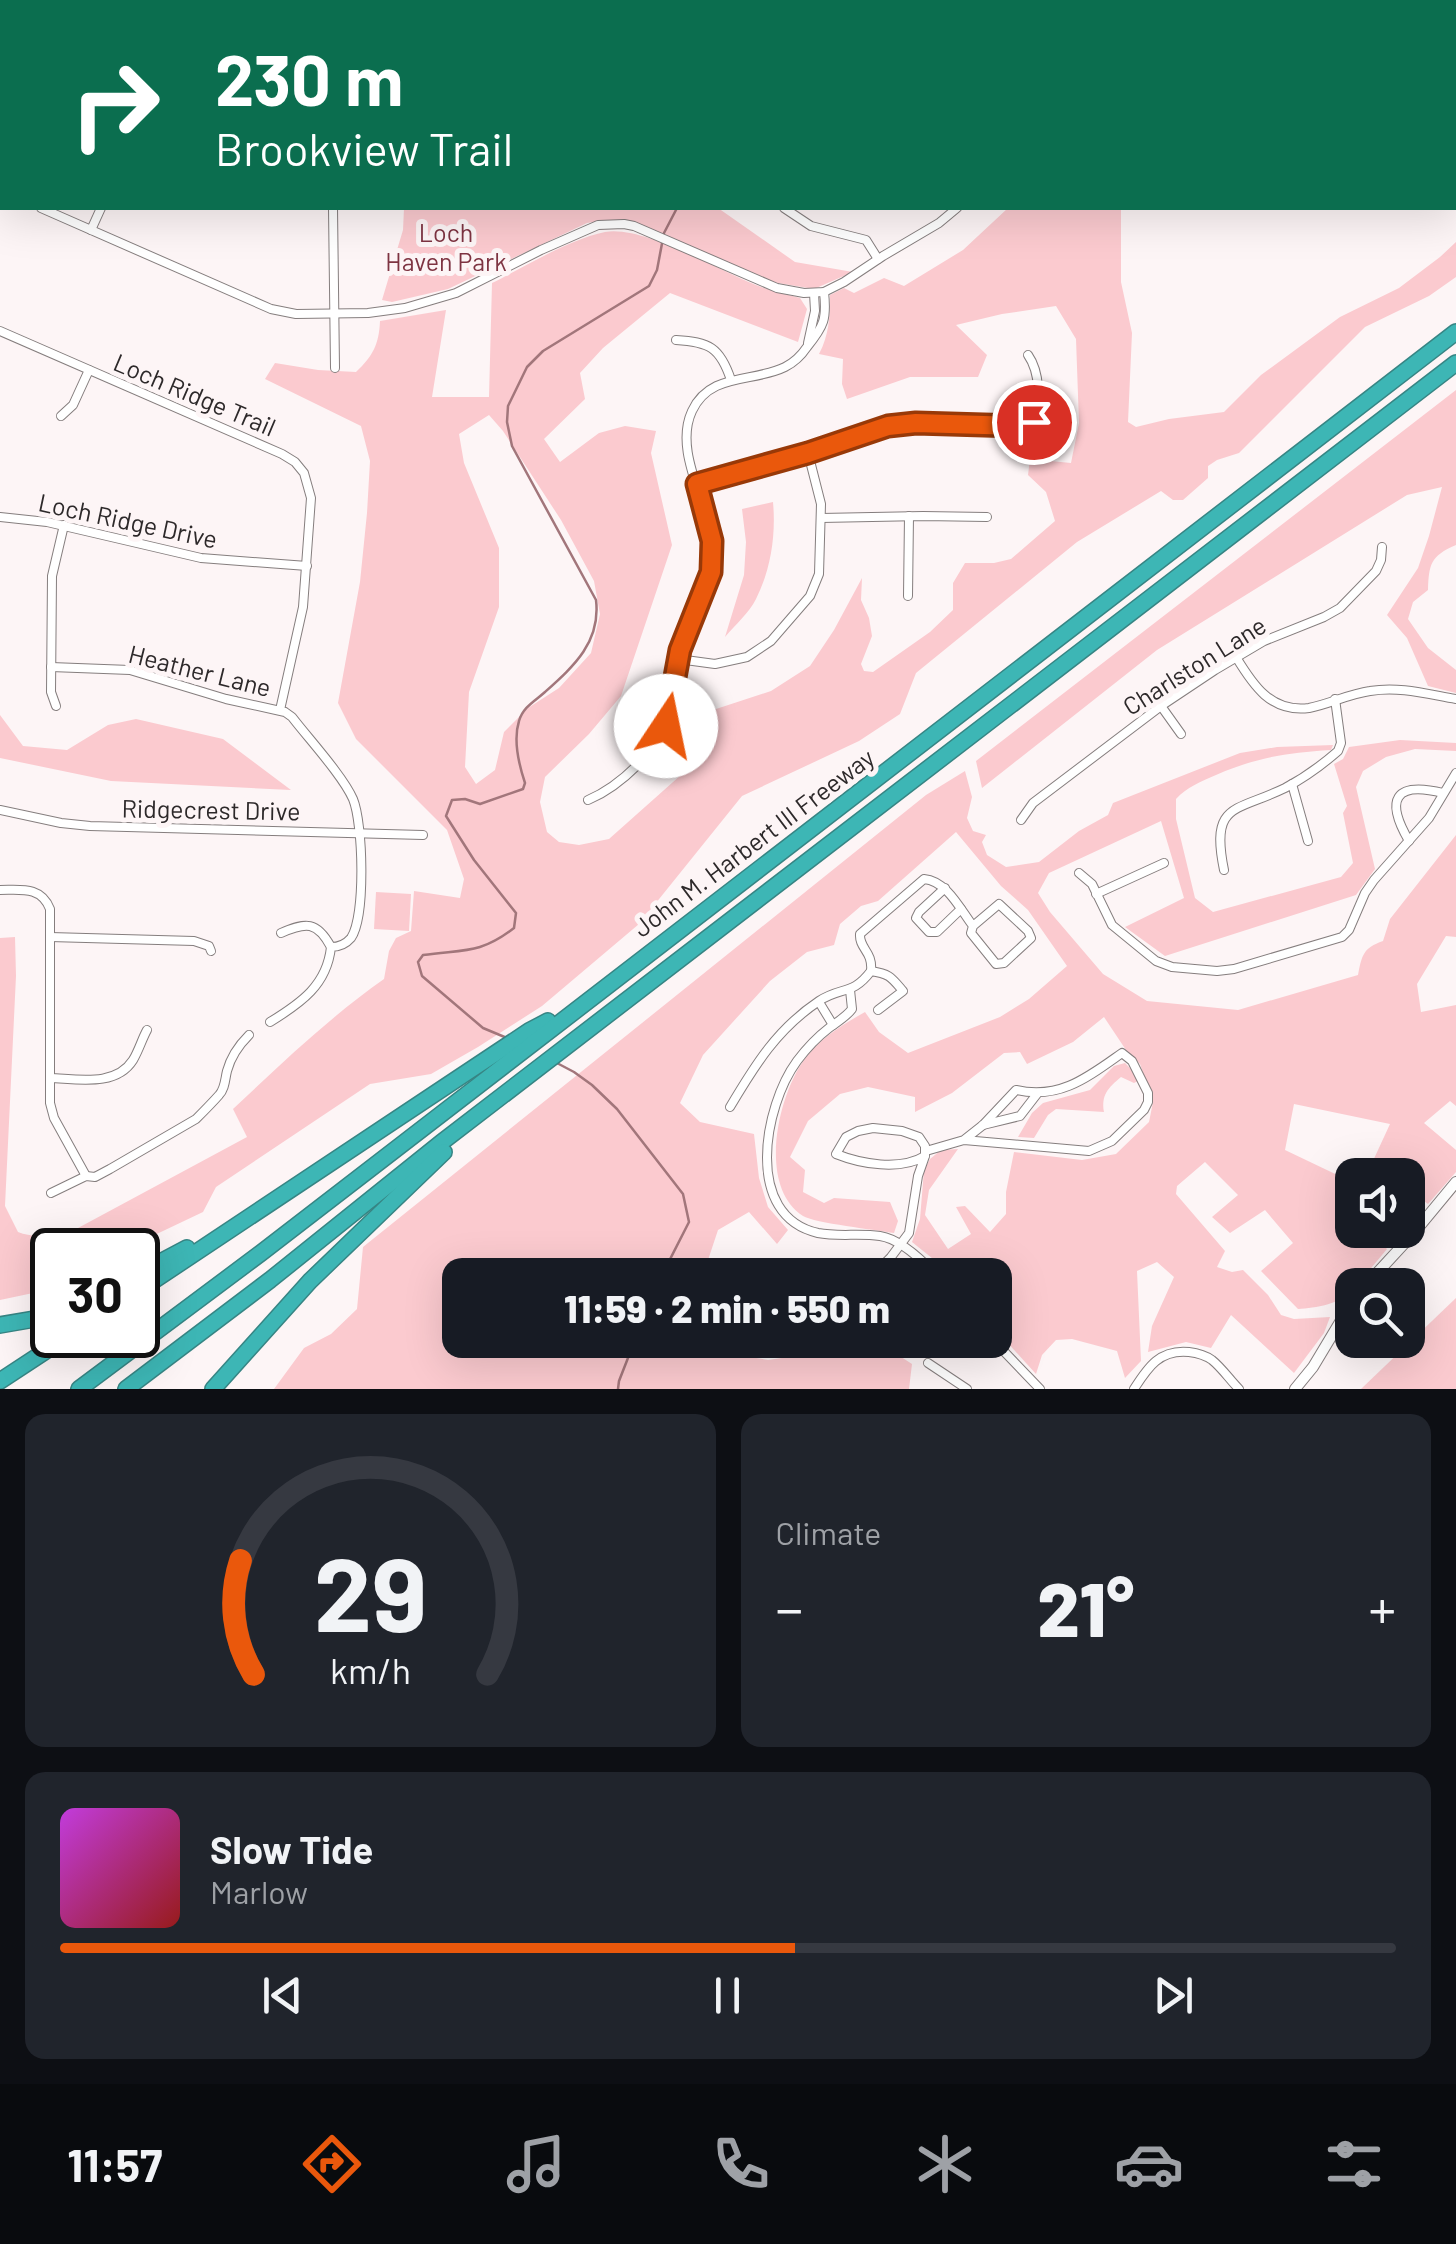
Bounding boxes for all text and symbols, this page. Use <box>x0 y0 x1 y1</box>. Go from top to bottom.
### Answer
text: 230 m <box>215 36 403 120</box>
icon: right <box>50 40 180 170</box>
text: Brookview Trail <box>215 121 513 175</box>
park label: Loch Haven Park <box>385 217 507 276</box>
street label: Loch Ridge Trail <box>109 346 281 442</box>
pin <box>992 380 1077 465</box>
icon: arrive <box>1007 395 1062 450</box>
street label: Loch Ridge Drive <box>36 486 220 554</box>
street label: Charlston Lane <box>1117 609 1271 721</box>
street label: Heather Lane <box>126 638 274 702</box>
position arrow <box>614 674 718 778</box>
street label: John M. Harbert III Freeway <box>627 742 879 942</box>
street label: Ridgecrest Drive <box>121 792 301 826</box>
map controls <box>1335 1158 1425 1358</box>
button: sound <box>1335 1158 1425 1248</box>
speed limit sign: 30 <box>30 1228 160 1358</box>
button: search <box>1335 1268 1425 1358</box>
text: 11:59 · 2 min · 550 m <box>564 1285 890 1331</box>
text: Climate <box>776 1513 881 1551</box>
text: 29 <box>314 1528 427 1653</box>
text: 21° <box>1037 1562 1134 1652</box>
text: − <box>776 1574 803 1640</box>
text: + <box>1368 1574 1396 1640</box>
text: km/h <box>330 1648 411 1691</box>
text: Slow Tide <box>210 1826 373 1872</box>
text: Marlow <box>210 1872 308 1910</box>
icon: previous <box>255 1968 310 2023</box>
icon: pause <box>700 1968 755 2023</box>
icon: next <box>1146 1968 1201 2023</box>
icon: directions <box>297 2129 367 2199</box>
icon: music <box>501 2129 571 2199</box>
icon: phone <box>706 2129 776 2199</box>
icon: climate <box>910 2129 980 2199</box>
icon: car <box>1114 2129 1184 2199</box>
icon: filters <box>1319 2129 1389 2199</box>
text: 11:57 <box>67 2137 162 2191</box>

